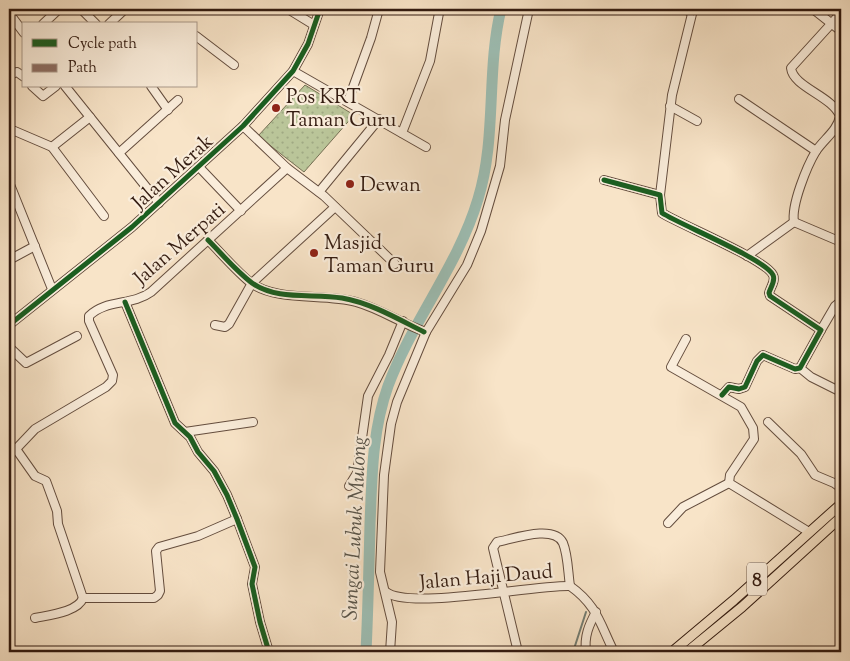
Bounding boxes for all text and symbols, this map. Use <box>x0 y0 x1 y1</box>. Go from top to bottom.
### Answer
legend <box>22 22 198 88</box>
text: Cycle path <box>68 34 137 55</box>
text: Path <box>68 58 97 79</box>
place label: Pos KRT Taman Guru <box>286 84 397 136</box>
marker: Pos KRT Taman Guru <box>270 102 282 114</box>
street label: Jalan Merak <box>126 128 221 218</box>
place label: Dewan <box>360 172 421 201</box>
marker: Dewan <box>344 178 356 190</box>
street label: Jalan Merpati <box>128 197 233 294</box>
place label: Masjid Taman Guru <box>324 230 435 282</box>
marker: Masjid Taman Guru <box>308 247 320 259</box>
water label: Sungai Lubuk Mulong <box>336 435 376 621</box>
street label: Jalan Haji Daud <box>417 558 554 599</box>
road number: 8 <box>747 562 767 596</box>

